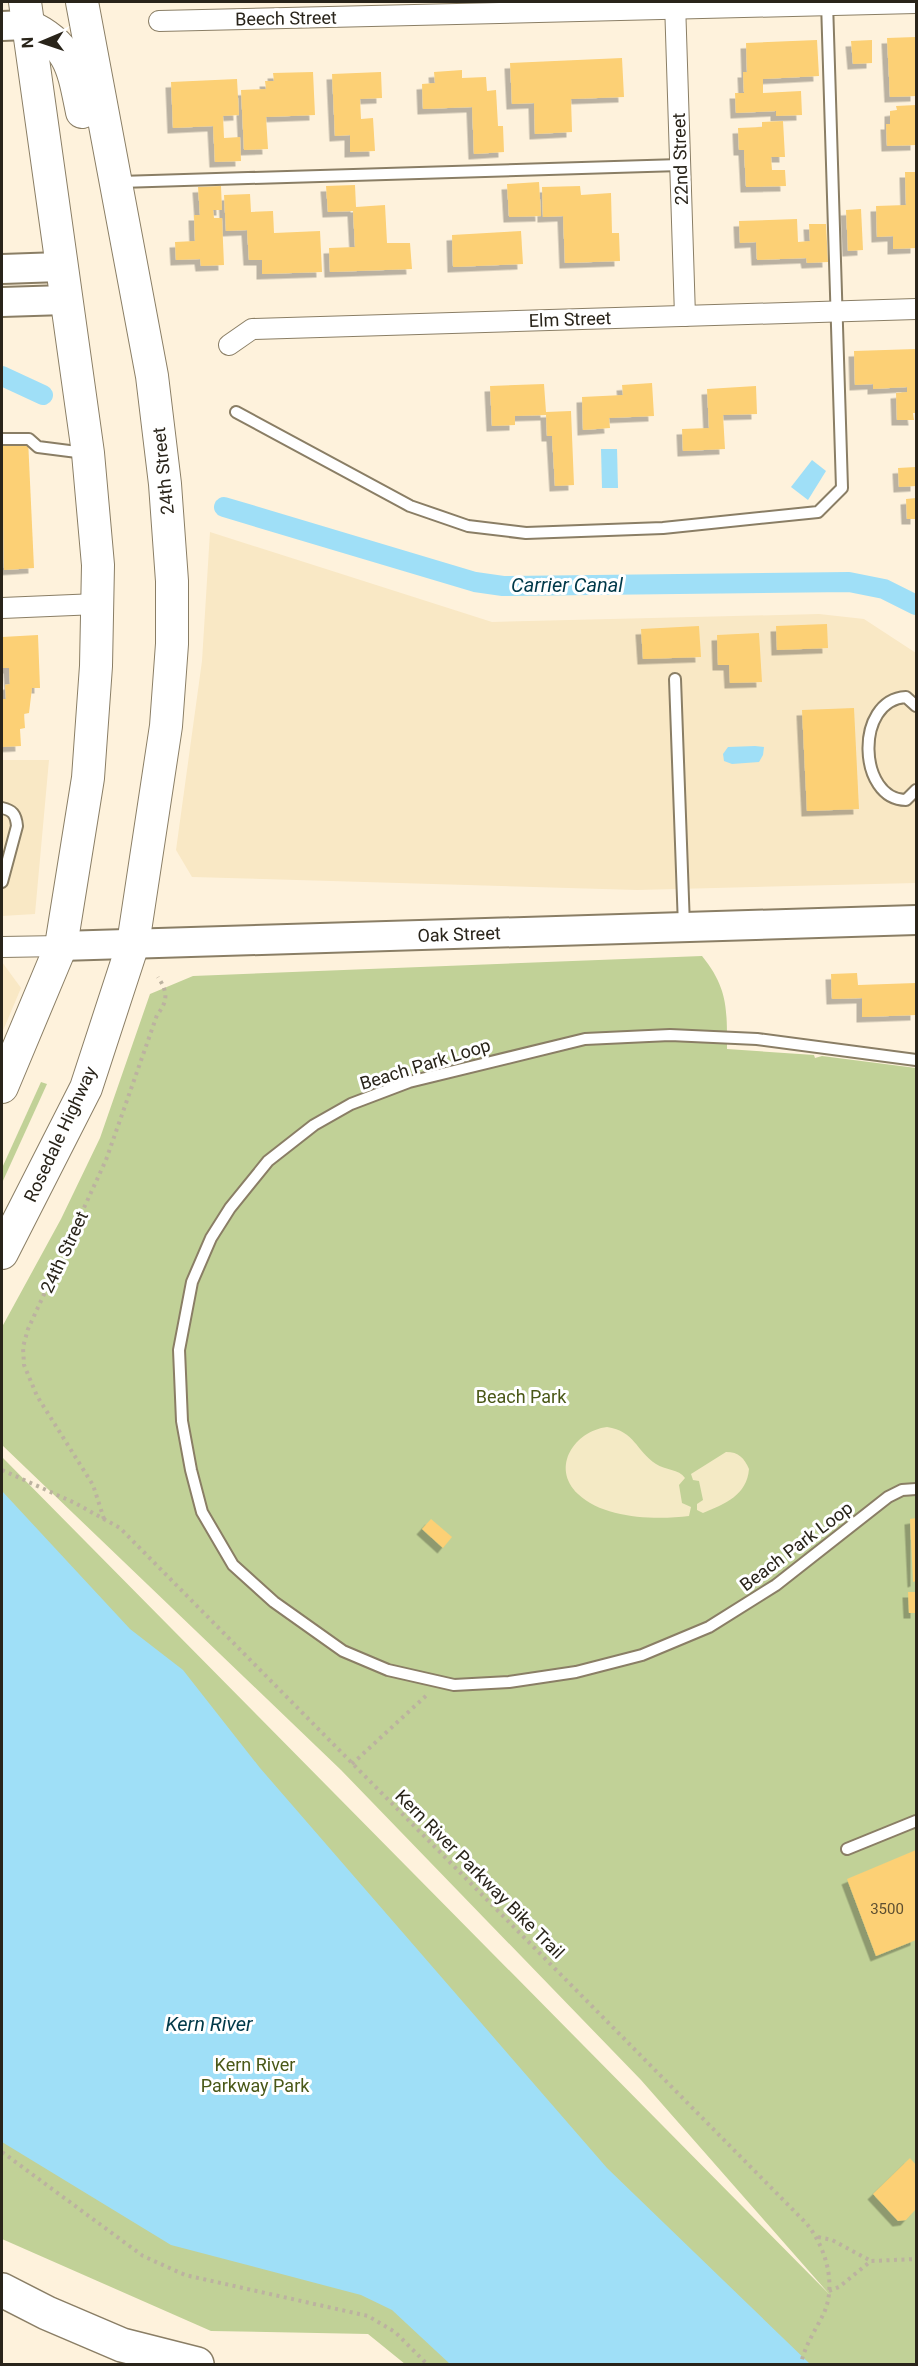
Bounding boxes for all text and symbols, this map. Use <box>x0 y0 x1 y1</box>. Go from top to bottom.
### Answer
street label: Beech Street <box>235 7 337 29</box>
north arrow <box>12 12 72 72</box>
text: N <box>18 37 37 48</box>
street label: 22nd Street <box>668 112 692 205</box>
street label: Elm Street <box>528 307 612 331</box>
street label: 24th Street <box>148 426 178 516</box>
water label: Carrier Canal <box>511 573 623 597</box>
street label: Oak Street <box>417 922 501 946</box>
street label: Beach Park Loop <box>357 1034 493 1094</box>
street label: Rosedale Highway <box>19 1062 101 1205</box>
street label: 24th Street <box>36 1208 92 1296</box>
park label: Beach Park <box>476 1386 567 1407</box>
street label: Beach Park Loop <box>736 1497 856 1595</box>
street label: Kern River Parkway Bike Trail <box>391 1785 569 1963</box>
house number: 3500 <box>870 1900 904 1918</box>
water label: Kern River <box>165 2012 254 2036</box>
park label: Kern River Parkway Park <box>201 2054 310 2096</box>

